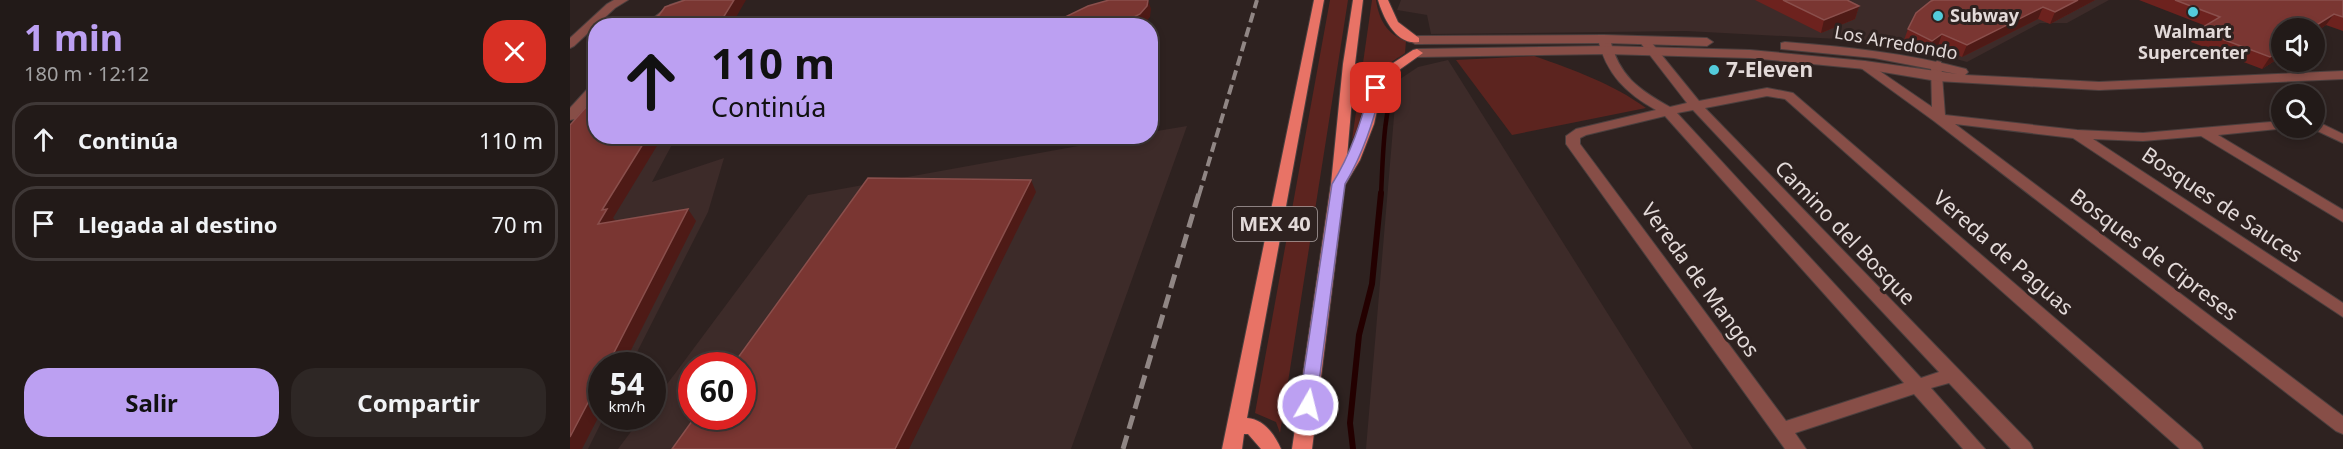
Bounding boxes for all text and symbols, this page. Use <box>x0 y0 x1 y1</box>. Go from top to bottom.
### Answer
place label: Subway <box>1950 3 2020 27</box>
marker: Walmart Supercenter <box>2186 5 2200 19</box>
marker: Subway <box>1931 9 1945 23</box>
text: 1 min <box>24 13 123 62</box>
map controls <box>2271 18 2325 138</box>
button: sound <box>2271 18 2325 72</box>
street label: Los Arredondo <box>1833 19 1960 65</box>
place label: Walmart Supercenter <box>2138 19 2248 64</box>
button: close <box>483 20 546 83</box>
text: 110 m <box>711 34 835 91</box>
icon: ahead <box>612 42 690 120</box>
place label: 7-Eleven <box>1726 55 1813 83</box>
text: 180 m · 12:12 <box>24 60 149 87</box>
pin <box>1350 62 1401 113</box>
marker: 7-Eleven <box>1707 63 1721 77</box>
icon: arrive <box>1359 71 1392 104</box>
button: search <box>2271 84 2325 138</box>
text: Continúa <box>711 88 826 125</box>
icon: ahead <box>27 123 60 156</box>
text: Continúa <box>78 125 178 155</box>
text: 110 m <box>479 125 543 155</box>
street label: Bosques de Sauces <box>2137 140 2308 268</box>
street label: Camino del Bosque <box>1769 154 1922 311</box>
street label: Bosques de Cipreses <box>2065 182 2244 327</box>
street label: Vereda de Paguas <box>1928 184 2080 321</box>
street label: Vereda de Mangos <box>1635 197 1766 362</box>
icon: arrive <box>27 207 60 240</box>
road number: MEX 40 <box>1233 207 1317 241</box>
text: Llegada al destino <box>78 209 278 239</box>
text: 70 m <box>492 209 543 239</box>
speed limit sign: 60 <box>678 352 756 430</box>
text: 54 <box>610 363 644 404</box>
button: Salir <box>24 368 279 437</box>
button: Compartir <box>291 368 546 437</box>
position arrow <box>1276 373 1340 437</box>
text: km/h <box>609 396 645 416</box>

